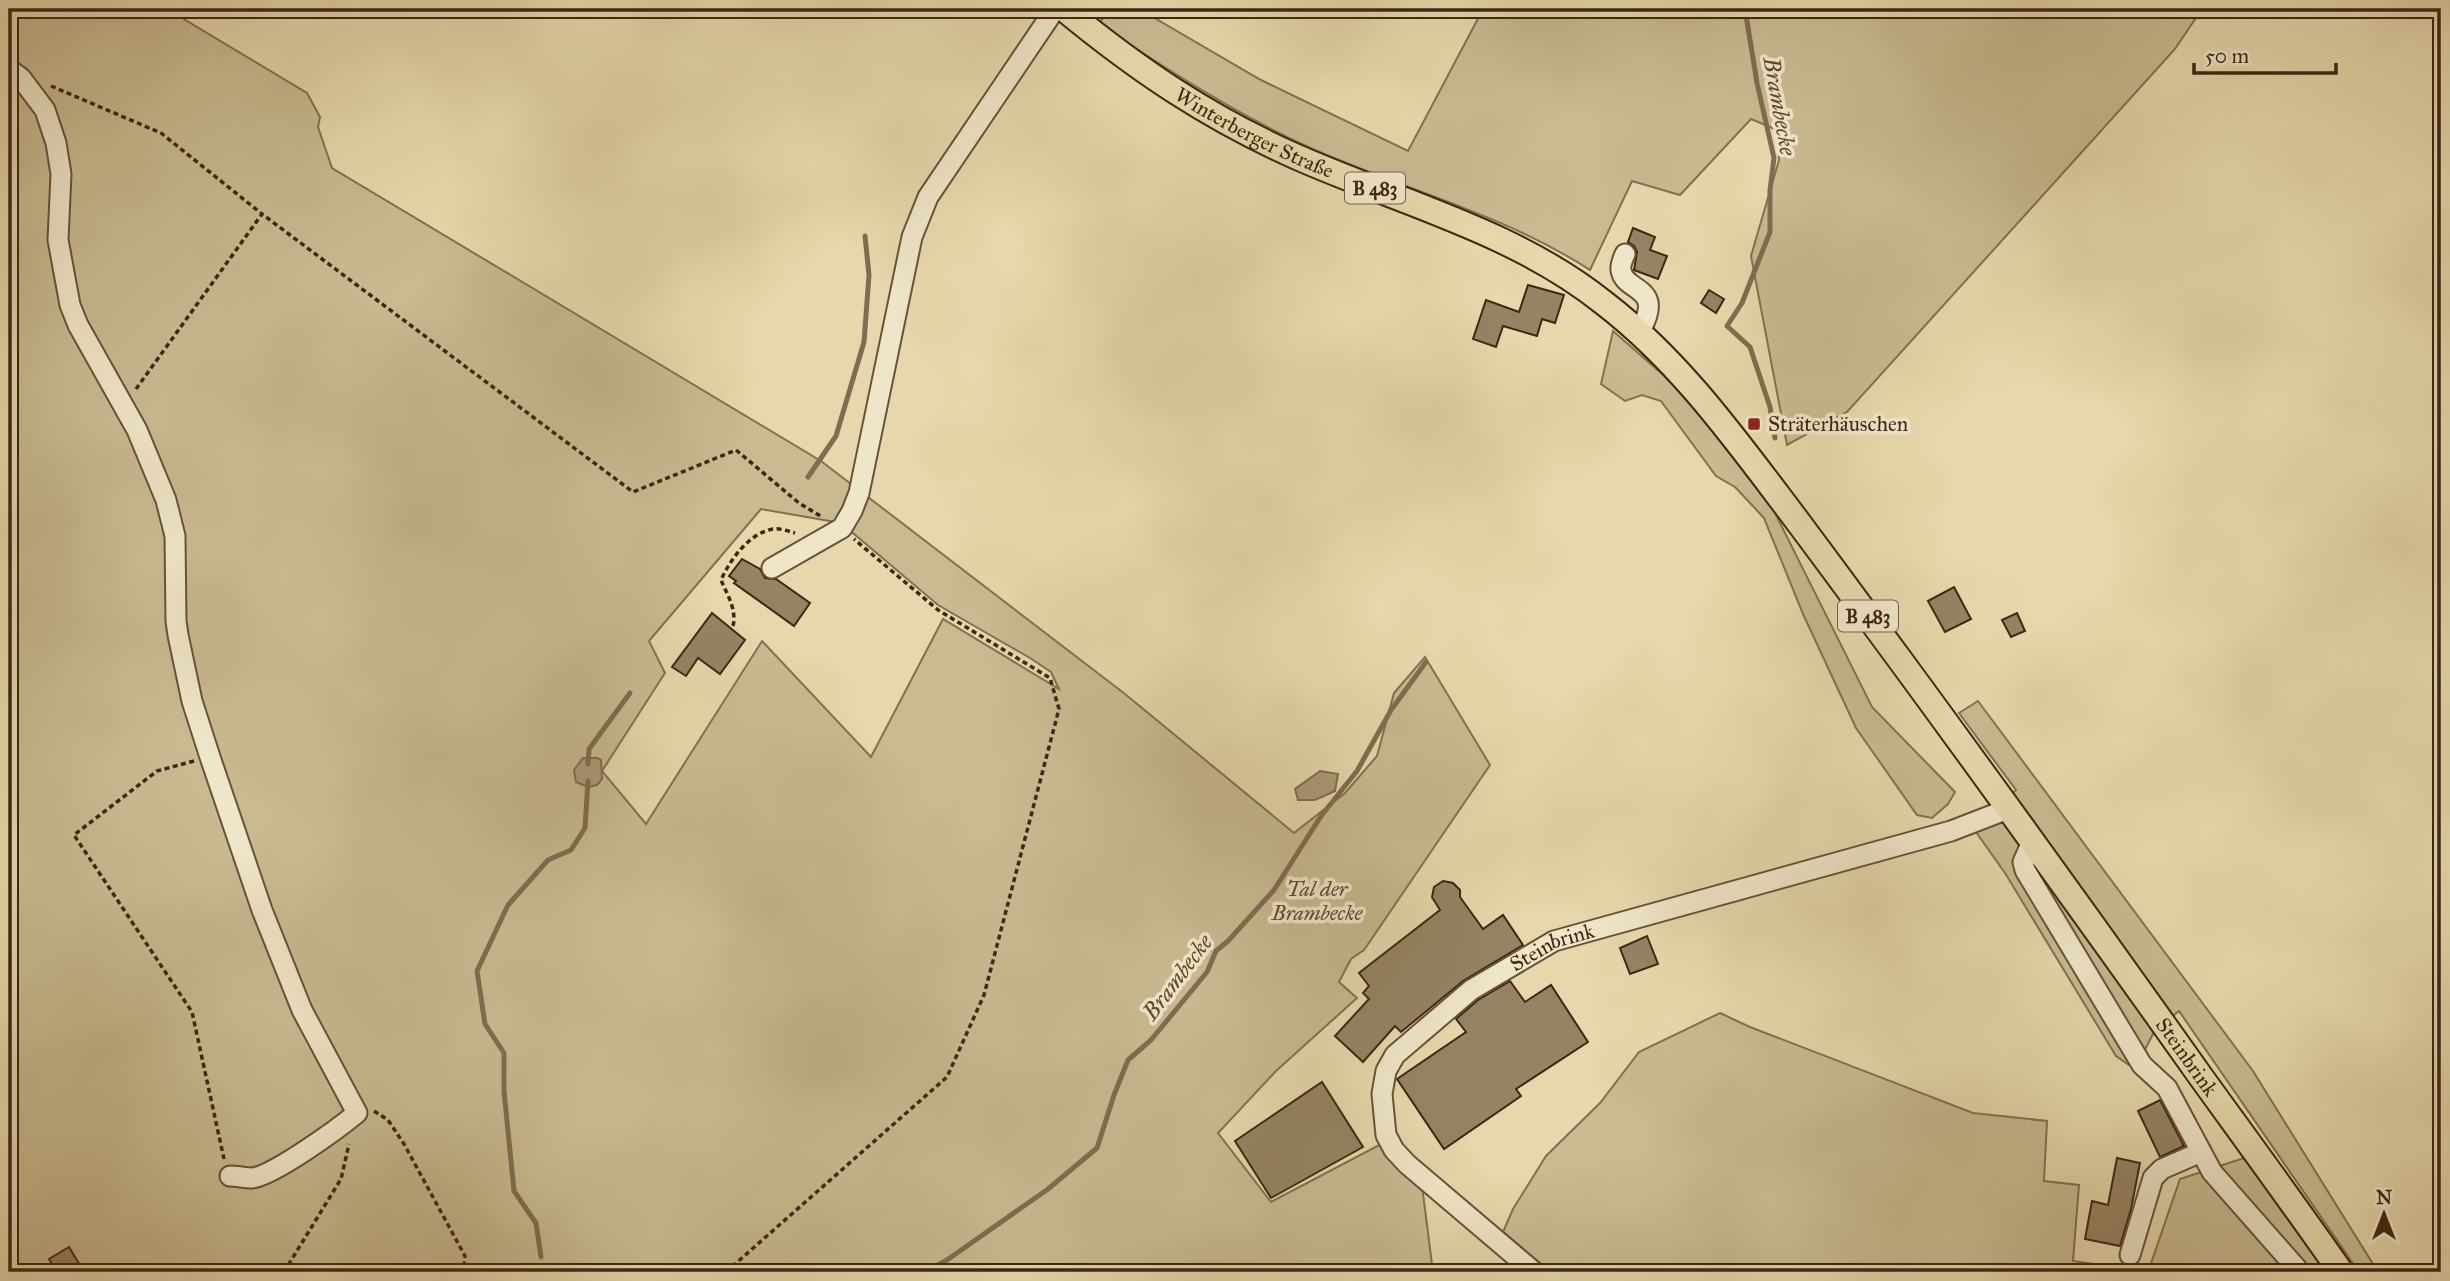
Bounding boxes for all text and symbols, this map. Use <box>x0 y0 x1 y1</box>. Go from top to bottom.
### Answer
scale bar <box>2194 32 2336 76</box>
text: 50 m <box>2205 43 2250 69</box>
water label: Brambecke <box>1757 54 1802 158</box>
street label: Winterberger Straße <box>1170 81 1338 184</box>
road number: B 483 <box>1345 172 1405 204</box>
place label: Sträterhäuschen <box>1768 411 1908 437</box>
marker: Sträterhäuschen <box>1746 416 1762 432</box>
road number: B 483 <box>1838 600 1898 632</box>
park label: Tal der Brambecke <box>1271 876 1364 926</box>
street label: Steinbrink <box>1505 917 1597 977</box>
water label: Brambecke <box>1135 929 1218 1026</box>
street label: Steinbrink <box>2150 1013 2224 1101</box>
north arrow <box>2348 1180 2418 1250</box>
text: N <box>2376 1186 2392 1209</box>

